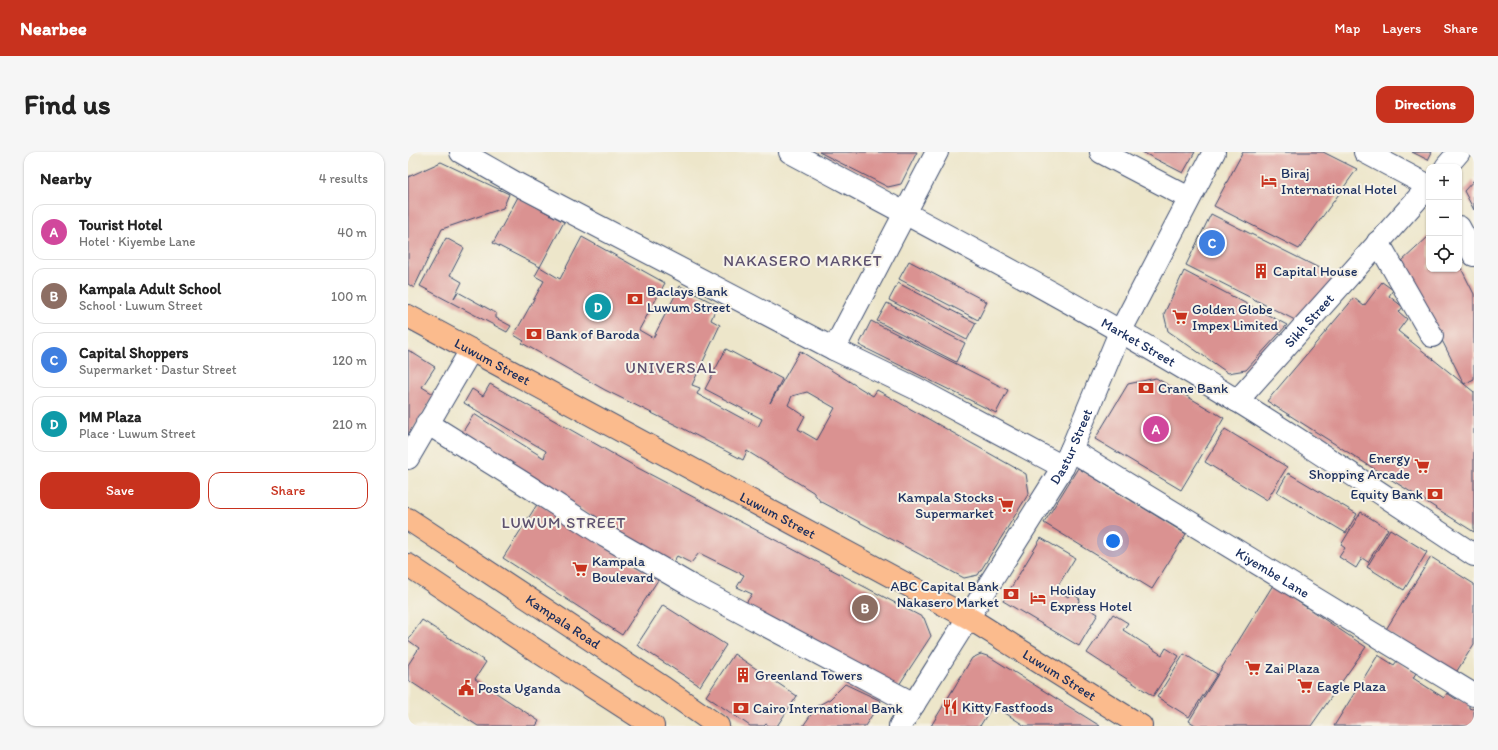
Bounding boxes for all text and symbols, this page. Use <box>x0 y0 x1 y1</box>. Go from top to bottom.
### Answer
text: Nearbee <box>20 17 87 40</box>
text: Map <box>1335 20 1360 37</box>
text: Layers <box>1382 20 1421 37</box>
text: Share <box>1443 20 1478 37</box>
button: Directions <box>1376 86 1474 123</box>
text: Find us <box>24 87 111 121</box>
map controls <box>1426 164 1462 272</box>
button: + <box>1426 164 1462 200</box>
place label: Biraj International Hotel <box>1281 165 1397 198</box>
text: Nearby <box>40 168 92 188</box>
text: 4 results <box>319 171 368 186</box>
hotel icon: Biraj International Hotel <box>1260 172 1278 190</box>
button: − <box>1426 200 1462 236</box>
text: Tourist Hotel <box>79 216 162 234</box>
text: A <box>50 225 58 240</box>
text: 40 m <box>337 225 367 240</box>
pin: C <box>1199 228 1225 258</box>
text: Hotel · Kiyembe Lane <box>79 234 196 249</box>
button: locate <box>1426 236 1462 272</box>
district label: NAKASERO MARKET <box>723 251 883 270</box>
building icon: Capital House <box>1252 262 1270 280</box>
place label: Capital House <box>1273 263 1358 280</box>
text: Kampala Adult School <box>79 280 221 298</box>
place label: Baclays Bank Luwum Street <box>647 283 731 316</box>
text: B <box>50 289 58 304</box>
text: 100 m <box>331 289 367 304</box>
bank icon: Baclays Bank Luwum Street <box>626 290 644 308</box>
street label: Sikh Street <box>1281 290 1338 351</box>
pin: D <box>585 292 611 322</box>
text: School · Luwum Street <box>79 298 203 313</box>
place label: Golden Globe Impex Limited <box>1192 301 1279 334</box>
supermarket icon: Golden Globe Impex Limited <box>1171 308 1189 326</box>
street label: Market Street <box>1098 314 1179 371</box>
bank icon: Bank of Baroda <box>525 325 543 343</box>
place label: Bank of Baroda <box>546 326 640 343</box>
street label: Luwum Street <box>451 335 533 389</box>
text: Capital Shoppers <box>79 344 189 362</box>
text: C <box>50 353 58 368</box>
text: 120 m <box>332 353 367 368</box>
district label: UNIVERSAL <box>625 358 717 377</box>
text: Supermarket · Dastur Street <box>79 362 237 377</box>
bank icon: Crane Bank <box>1137 379 1155 397</box>
place label: Crane Bank <box>1158 380 1229 397</box>
street label: Dastur Street <box>1046 406 1096 488</box>
text: MM Plaza <box>79 408 141 426</box>
pin: A <box>1143 414 1169 444</box>
text: D <box>50 417 58 432</box>
text: 210 m <box>332 417 367 432</box>
text: Place · Luwum Street <box>79 426 196 441</box>
place label: Energy Shopping Arcade <box>1309 450 1410 483</box>
supermarket icon: Energy Shopping Arcade <box>1413 457 1431 475</box>
button: Save <box>40 472 200 509</box>
button: Share <box>208 472 368 509</box>
bank icon: Equity Bank <box>1426 485 1444 503</box>
place label: Equity Bank <box>1350 486 1423 503</box>
street label: Luwum Street <box>737 488 818 543</box>
place label: Kampala Stocks Supermarket <box>898 489 994 522</box>
supermarket icon: Kampala Stocks Supermarket <box>997 496 1015 514</box>
district label: LUWUM STREET <box>502 513 627 532</box>
your location <box>1103 531 1123 551</box>
street label: Kiyembe Lane <box>1232 544 1313 602</box>
place label: Kampala Boulevard <box>592 553 654 586</box>
supermarket icon: Kampala Boulevard <box>571 560 589 578</box>
place label: ABC Capital Bank Nakasero Market <box>891 578 999 611</box>
place label: Holiday Express Hotel <box>1050 582 1132 615</box>
bank icon: ABC Capital Bank Nakasero Market <box>1002 585 1020 603</box>
hotel icon: Holiday Express Hotel <box>1029 589 1047 607</box>
street label: Kampala Road <box>522 591 604 653</box>
pin: B <box>852 593 878 623</box>
street label: Luwum Street <box>1019 646 1099 705</box>
supermarket icon: Zai Plaza <box>1244 659 1262 677</box>
place label: Zai Plaza <box>1265 660 1321 677</box>
building icon: Greenland Towers <box>734 666 752 684</box>
place label: Greenland Towers <box>755 667 862 684</box>
supermarket icon: Eagle Plaza <box>1296 677 1314 695</box>
place label: Eagle Plaza <box>1317 678 1387 695</box>
public building icon: Posta Uganda <box>457 679 475 697</box>
place label: Posta Uganda <box>478 680 561 697</box>
restaurant icon: Kitty Fastfoods <box>941 698 959 716</box>
bank icon: Cairo International Bank <box>732 699 750 717</box>
place label: Kitty Fastfoods <box>962 699 1053 716</box>
place label: Cairo International Bank <box>753 700 903 717</box>

